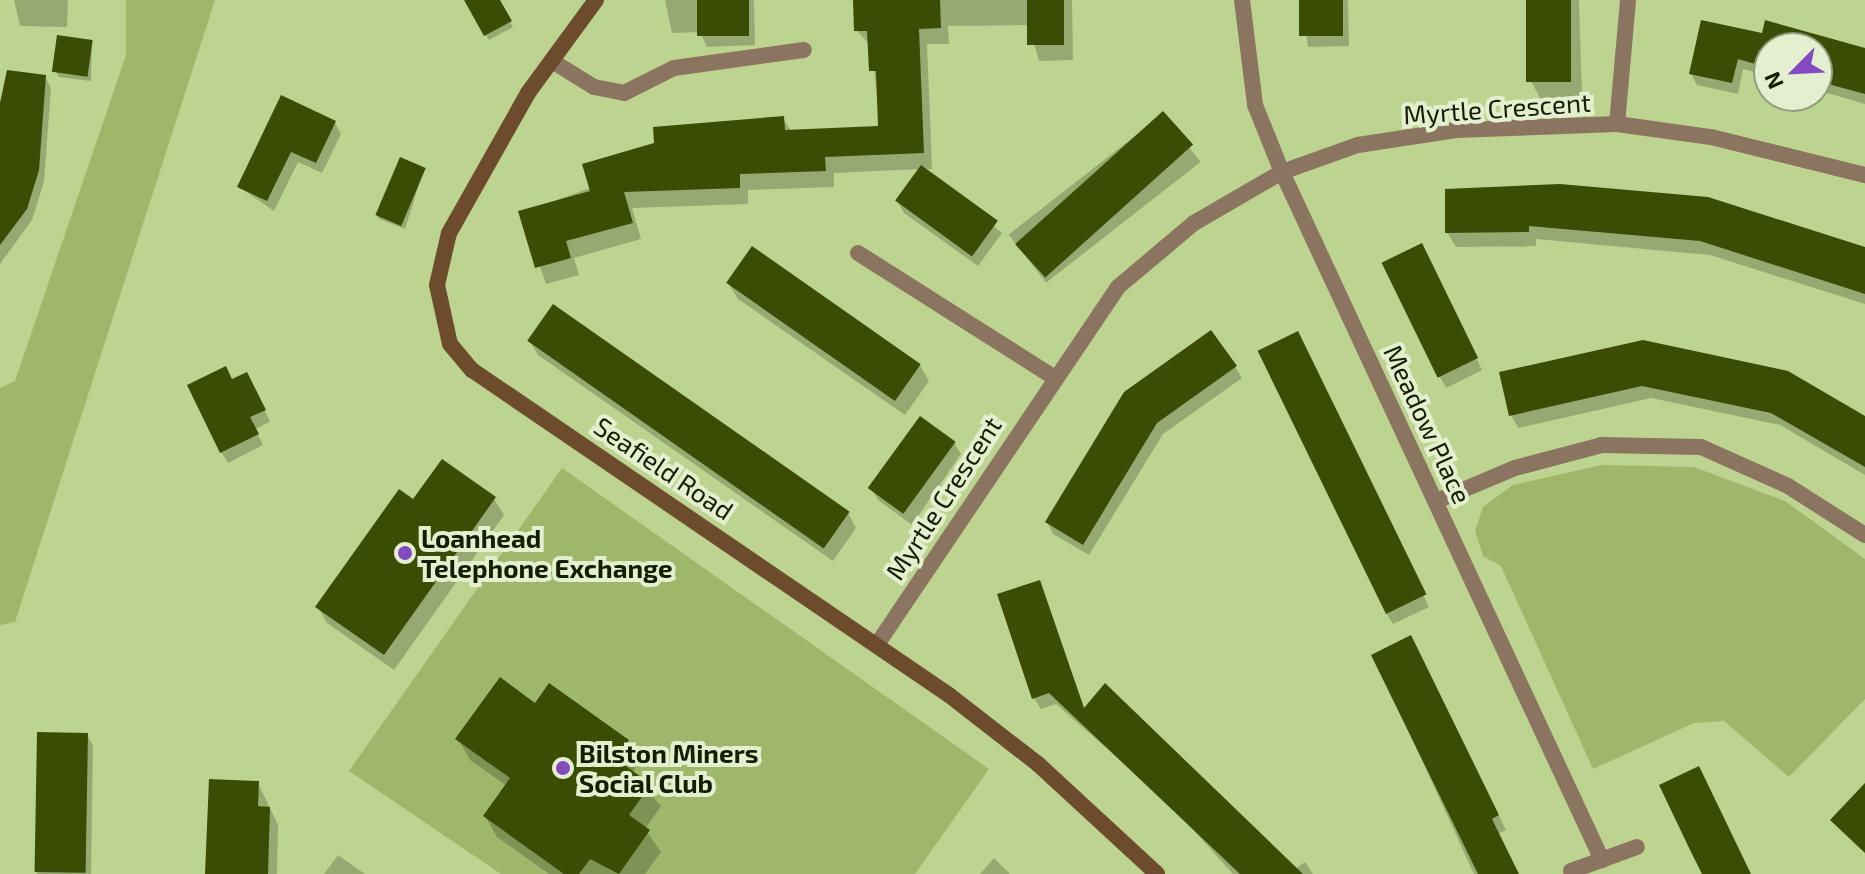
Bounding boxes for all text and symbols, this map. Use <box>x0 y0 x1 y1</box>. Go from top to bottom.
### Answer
north arrow <box>1753 32 1833 112</box>
text: N <box>1758 68 1788 94</box>
street label: Myrtle Crescent <box>1402 86 1592 130</box>
street label: Meadow Place <box>1378 340 1478 508</box>
street label: Seafield Road <box>589 410 739 526</box>
street label: Myrtle Crescent <box>879 411 1007 585</box>
place label: Loanhead Telephone Exchange <box>421 522 673 584</box>
marker: Loanhead Telephone Exchange <box>396 544 414 562</box>
place label: Bilston Miners Social Club <box>579 737 759 798</box>
marker: Bilston Miners Social Club <box>554 759 572 777</box>

